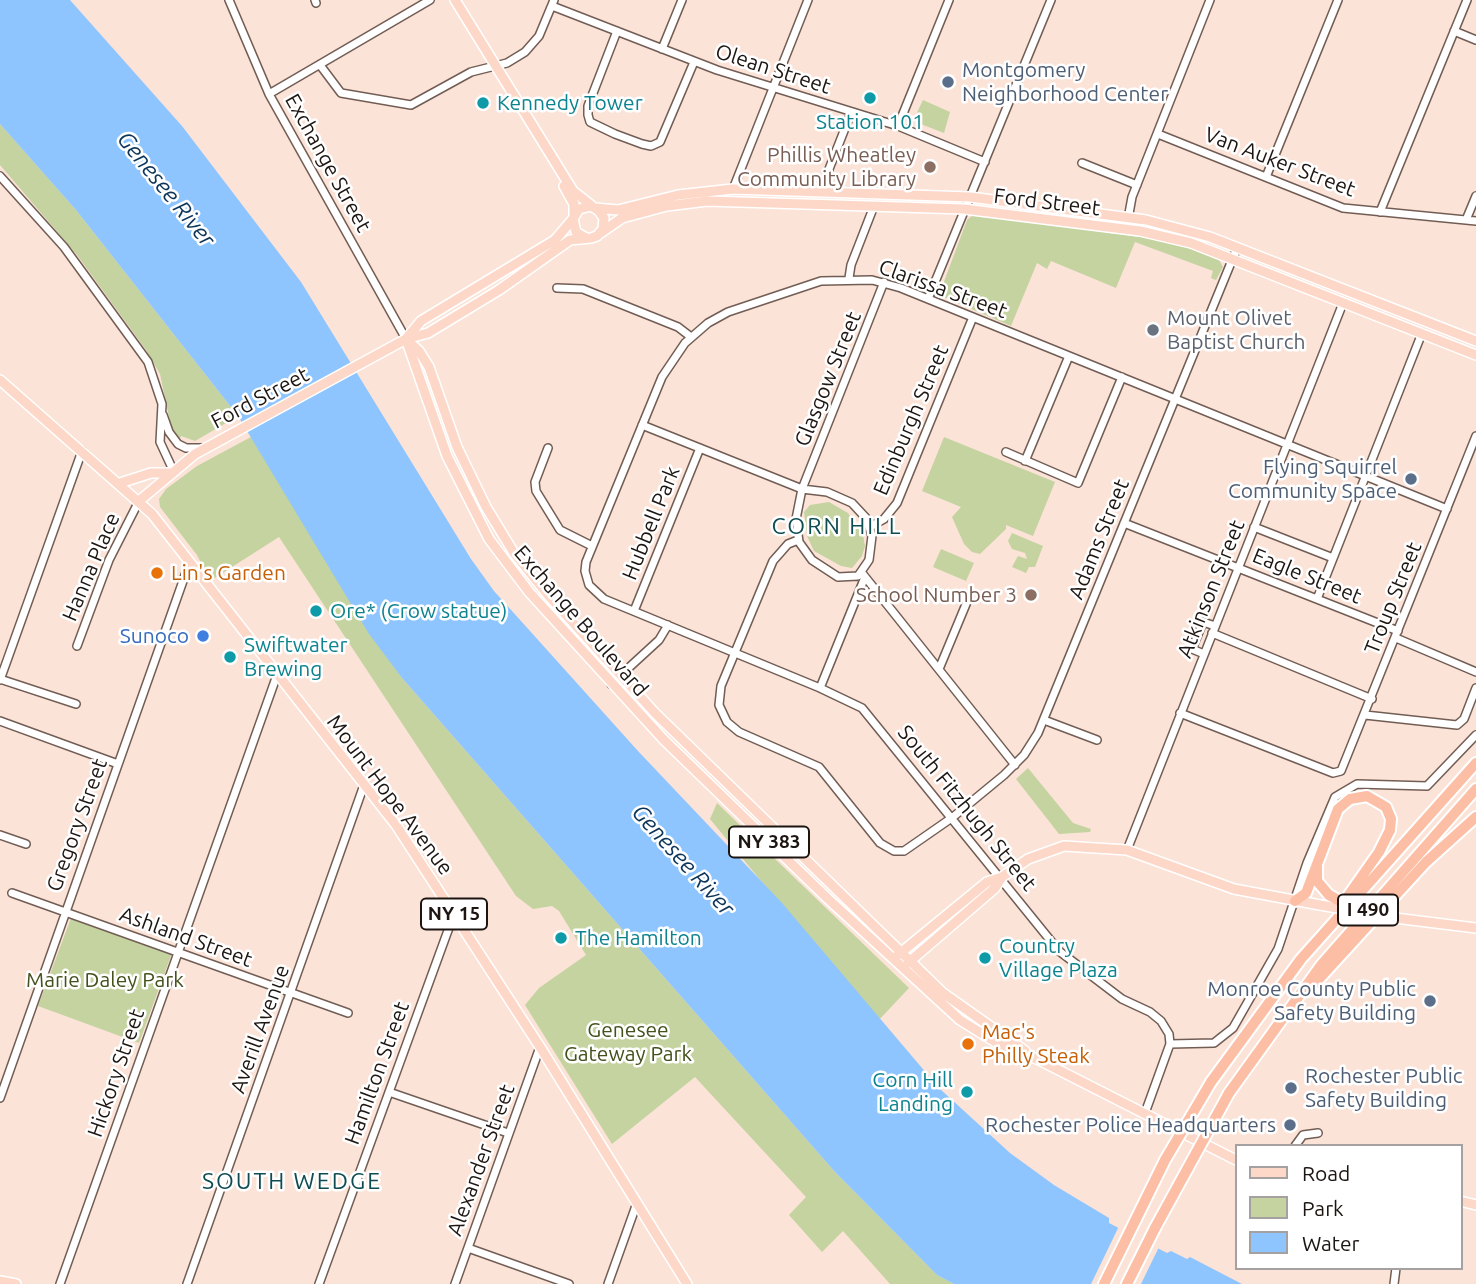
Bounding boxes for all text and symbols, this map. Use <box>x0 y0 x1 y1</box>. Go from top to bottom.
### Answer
street label: Olean Street <box>712 39 834 99</box>
place label: Montgomery Neighborhood Center <box>962 57 1168 107</box>
marker: Montgomery Neighborhood Center <box>940 74 956 90</box>
street label: Exchange Street <box>280 90 376 236</box>
place label: Kennedy Tower <box>497 90 643 116</box>
marker: Station 101 <box>862 90 878 106</box>
marker: Kennedy Tower <box>475 95 491 111</box>
place label: Station 101 <box>816 109 924 135</box>
street label: Van Auker Street <box>1201 122 1359 202</box>
water label: Genesee River <box>111 126 221 252</box>
place label: Phillis Wheatley Community Library <box>737 142 916 192</box>
marker: Phillis Wheatley Community Library <box>922 159 938 175</box>
street label: Ford Street <box>992 183 1102 221</box>
street label: Clarissa Street <box>875 254 1011 324</box>
place label: Mount Olivet Baptist Church <box>1167 305 1305 355</box>
street label: Glasgow Street <box>789 308 867 450</box>
marker: Mount Olivet Baptist Church <box>1145 322 1161 338</box>
street label: Edinburgh Street <box>868 341 954 499</box>
street label: Ford Street <box>207 362 313 434</box>
place label: Flying Squirrel Community Space <box>1228 454 1397 504</box>
street label: Hubbell Park <box>617 462 685 584</box>
marker: Flying Squirrel Community Space <box>1403 471 1419 487</box>
street label: Adams Street <box>1063 475 1135 603</box>
street label: Hanna Place <box>57 509 125 625</box>
district label: CORN HILL <box>773 512 901 540</box>
street label: Atkinson Street <box>1172 516 1250 662</box>
street label: Troup Street <box>1359 538 1427 658</box>
street label: Exchange Boulevard <box>509 541 653 701</box>
street label: Eagle Street <box>1249 543 1365 609</box>
place label: Lin's Garden <box>171 560 286 586</box>
marker: Lin's Garden <box>149 565 165 581</box>
place label: School Number 3 <box>856 582 1017 608</box>
marker: School Number 3 <box>1023 587 1039 603</box>
place label: Ore* (Crow statue) <box>330 598 507 624</box>
marker: Ore* (Crow statue) <box>308 603 324 619</box>
place label: Sunoco <box>120 623 189 649</box>
marker: Sunoco <box>195 628 211 644</box>
place label: Swiftwater Brewing <box>244 632 347 682</box>
marker: Swiftwater Brewing <box>222 649 238 665</box>
street label: Mount Hope Avenue <box>322 710 458 880</box>
street label: South Fitzhugh Street <box>892 720 1042 896</box>
street label: Gregory Street <box>41 755 113 895</box>
water label: Genesee River <box>626 799 740 921</box>
road number: NY 383 <box>729 827 809 858</box>
road number: I 490 <box>1338 894 1398 926</box>
road number: NY 15 <box>421 898 487 930</box>
street label: Ashland Street <box>116 901 256 973</box>
place label: The Hamilton <box>575 925 702 951</box>
marker: The Hamilton <box>553 930 569 946</box>
place label: Country Village Plaza <box>999 933 1118 983</box>
marker: Country Village Plaza <box>977 950 993 966</box>
street label: Averill Avenue <box>225 961 295 1097</box>
park label: Marie Daley Park <box>26 967 184 993</box>
place label: Monroe County Public Safety Building <box>1207 976 1416 1026</box>
marker: Monroe County Public Safety Building <box>1422 993 1438 1009</box>
street label: Hamilton Street <box>339 998 415 1148</box>
street label: Hickory Street <box>82 1006 150 1140</box>
park label: Genesee Gateway Park <box>564 1017 692 1067</box>
place label: Mac's Philly Steak <box>982 1019 1090 1069</box>
marker: Mac's Philly Steak <box>960 1036 976 1052</box>
place label: Rochester Public Safety Building <box>1305 1063 1463 1113</box>
place label: Corn Hill Landing <box>872 1067 953 1117</box>
marker: Rochester Public Safety Building <box>1283 1080 1299 1096</box>
street label: Alexander Street <box>442 1081 520 1239</box>
marker: Corn Hill Landing <box>959 1084 975 1100</box>
place label: Rochester Police Headquarters <box>985 1112 1276 1138</box>
marker: Rochester Police Headquarters <box>1282 1117 1298 1133</box>
legend <box>1234 1144 1462 1270</box>
text: Road <box>1302 1161 1350 1185</box>
district label: SOUTH WEDGE <box>203 1167 381 1195</box>
text: Park <box>1302 1196 1344 1220</box>
text: Water <box>1302 1231 1360 1255</box>

